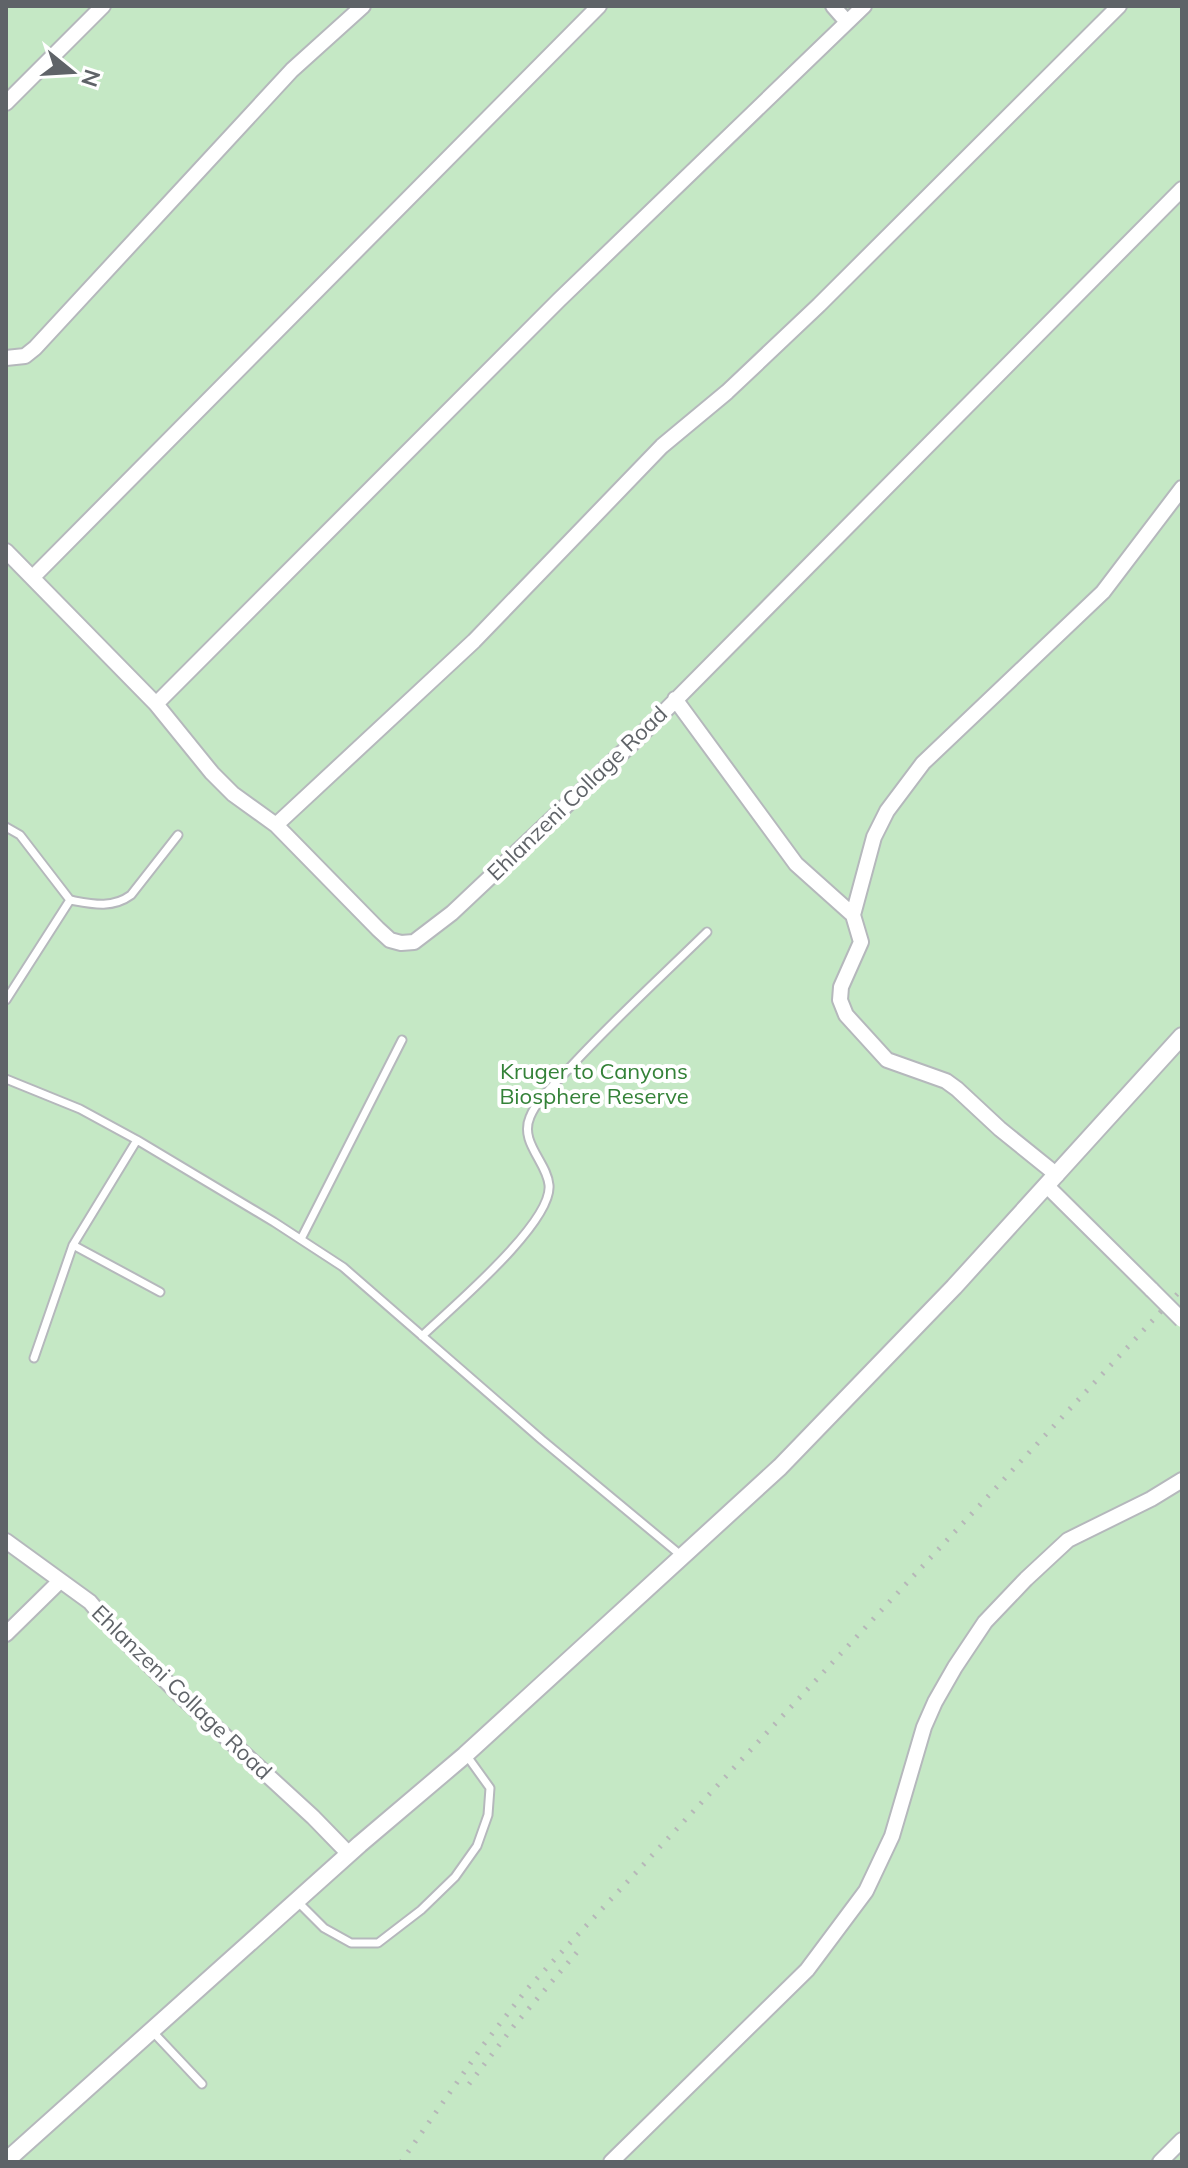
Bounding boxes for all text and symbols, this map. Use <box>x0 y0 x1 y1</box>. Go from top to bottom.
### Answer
north arrow <box>32 32 112 112</box>
text: N <box>75 66 107 90</box>
street label: Ehlanzeni Collage Road <box>481 700 673 886</box>
park label: Kruger to Canyons Biosphere Reserve <box>499 1057 689 1110</box>
street label: Ehlanzeni Collage Road <box>86 1599 278 1785</box>

